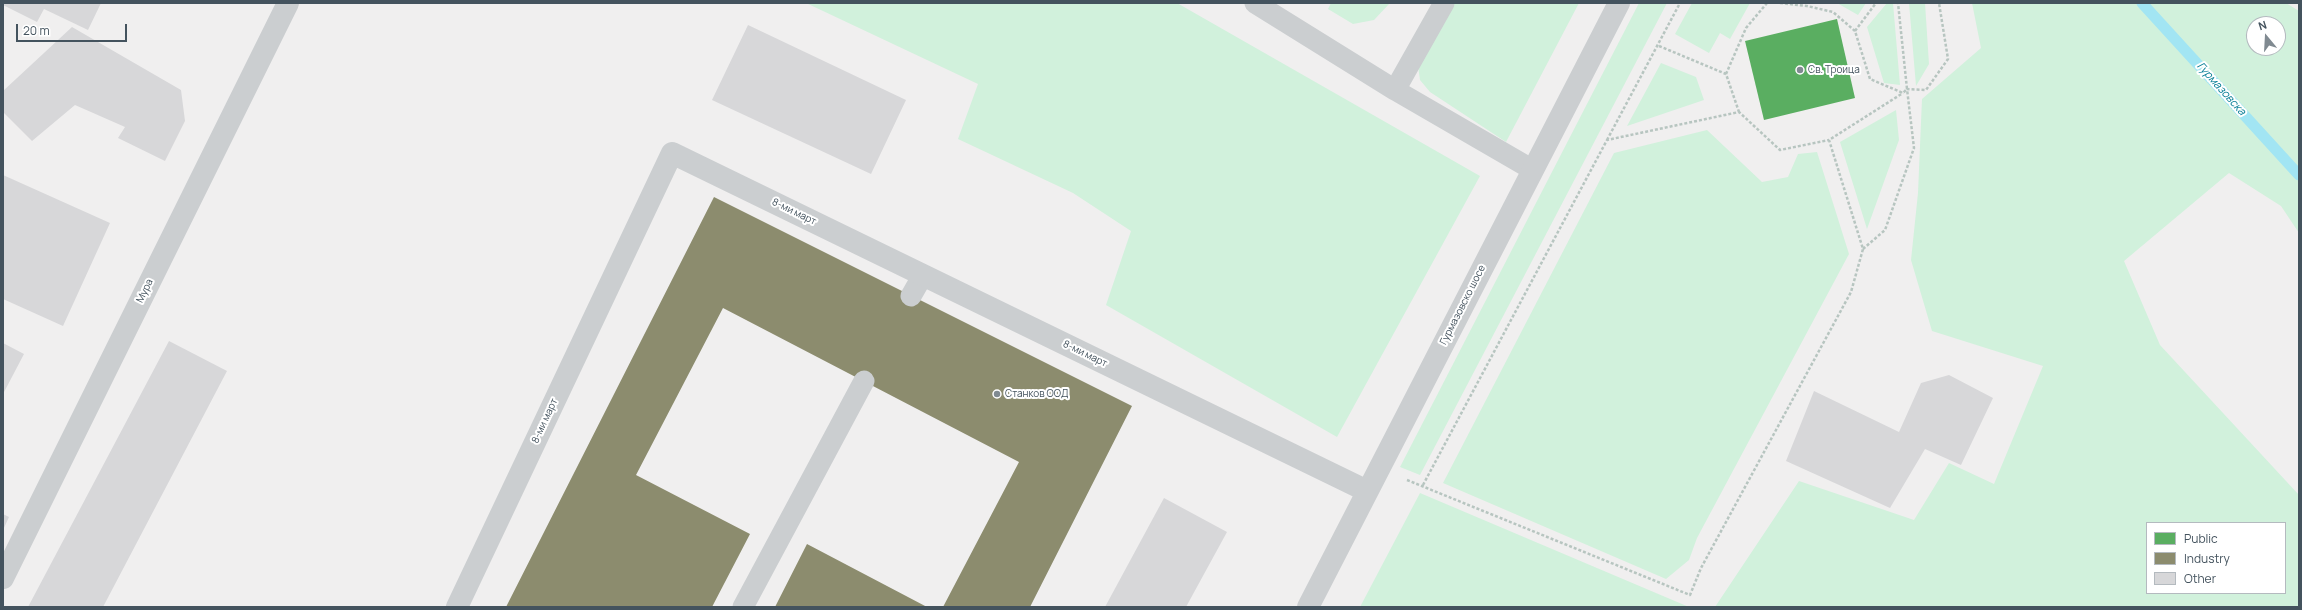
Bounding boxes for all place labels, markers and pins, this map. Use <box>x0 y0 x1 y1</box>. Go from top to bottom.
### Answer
place label: Св. Троица <box>1808 64 1860 76</box>
marker: Св. Троица <box>1795 65 1805 75</box>
place label: Станков ООД <box>1005 388 1068 400</box>
marker: Станков ООД <box>992 389 1002 399</box>

